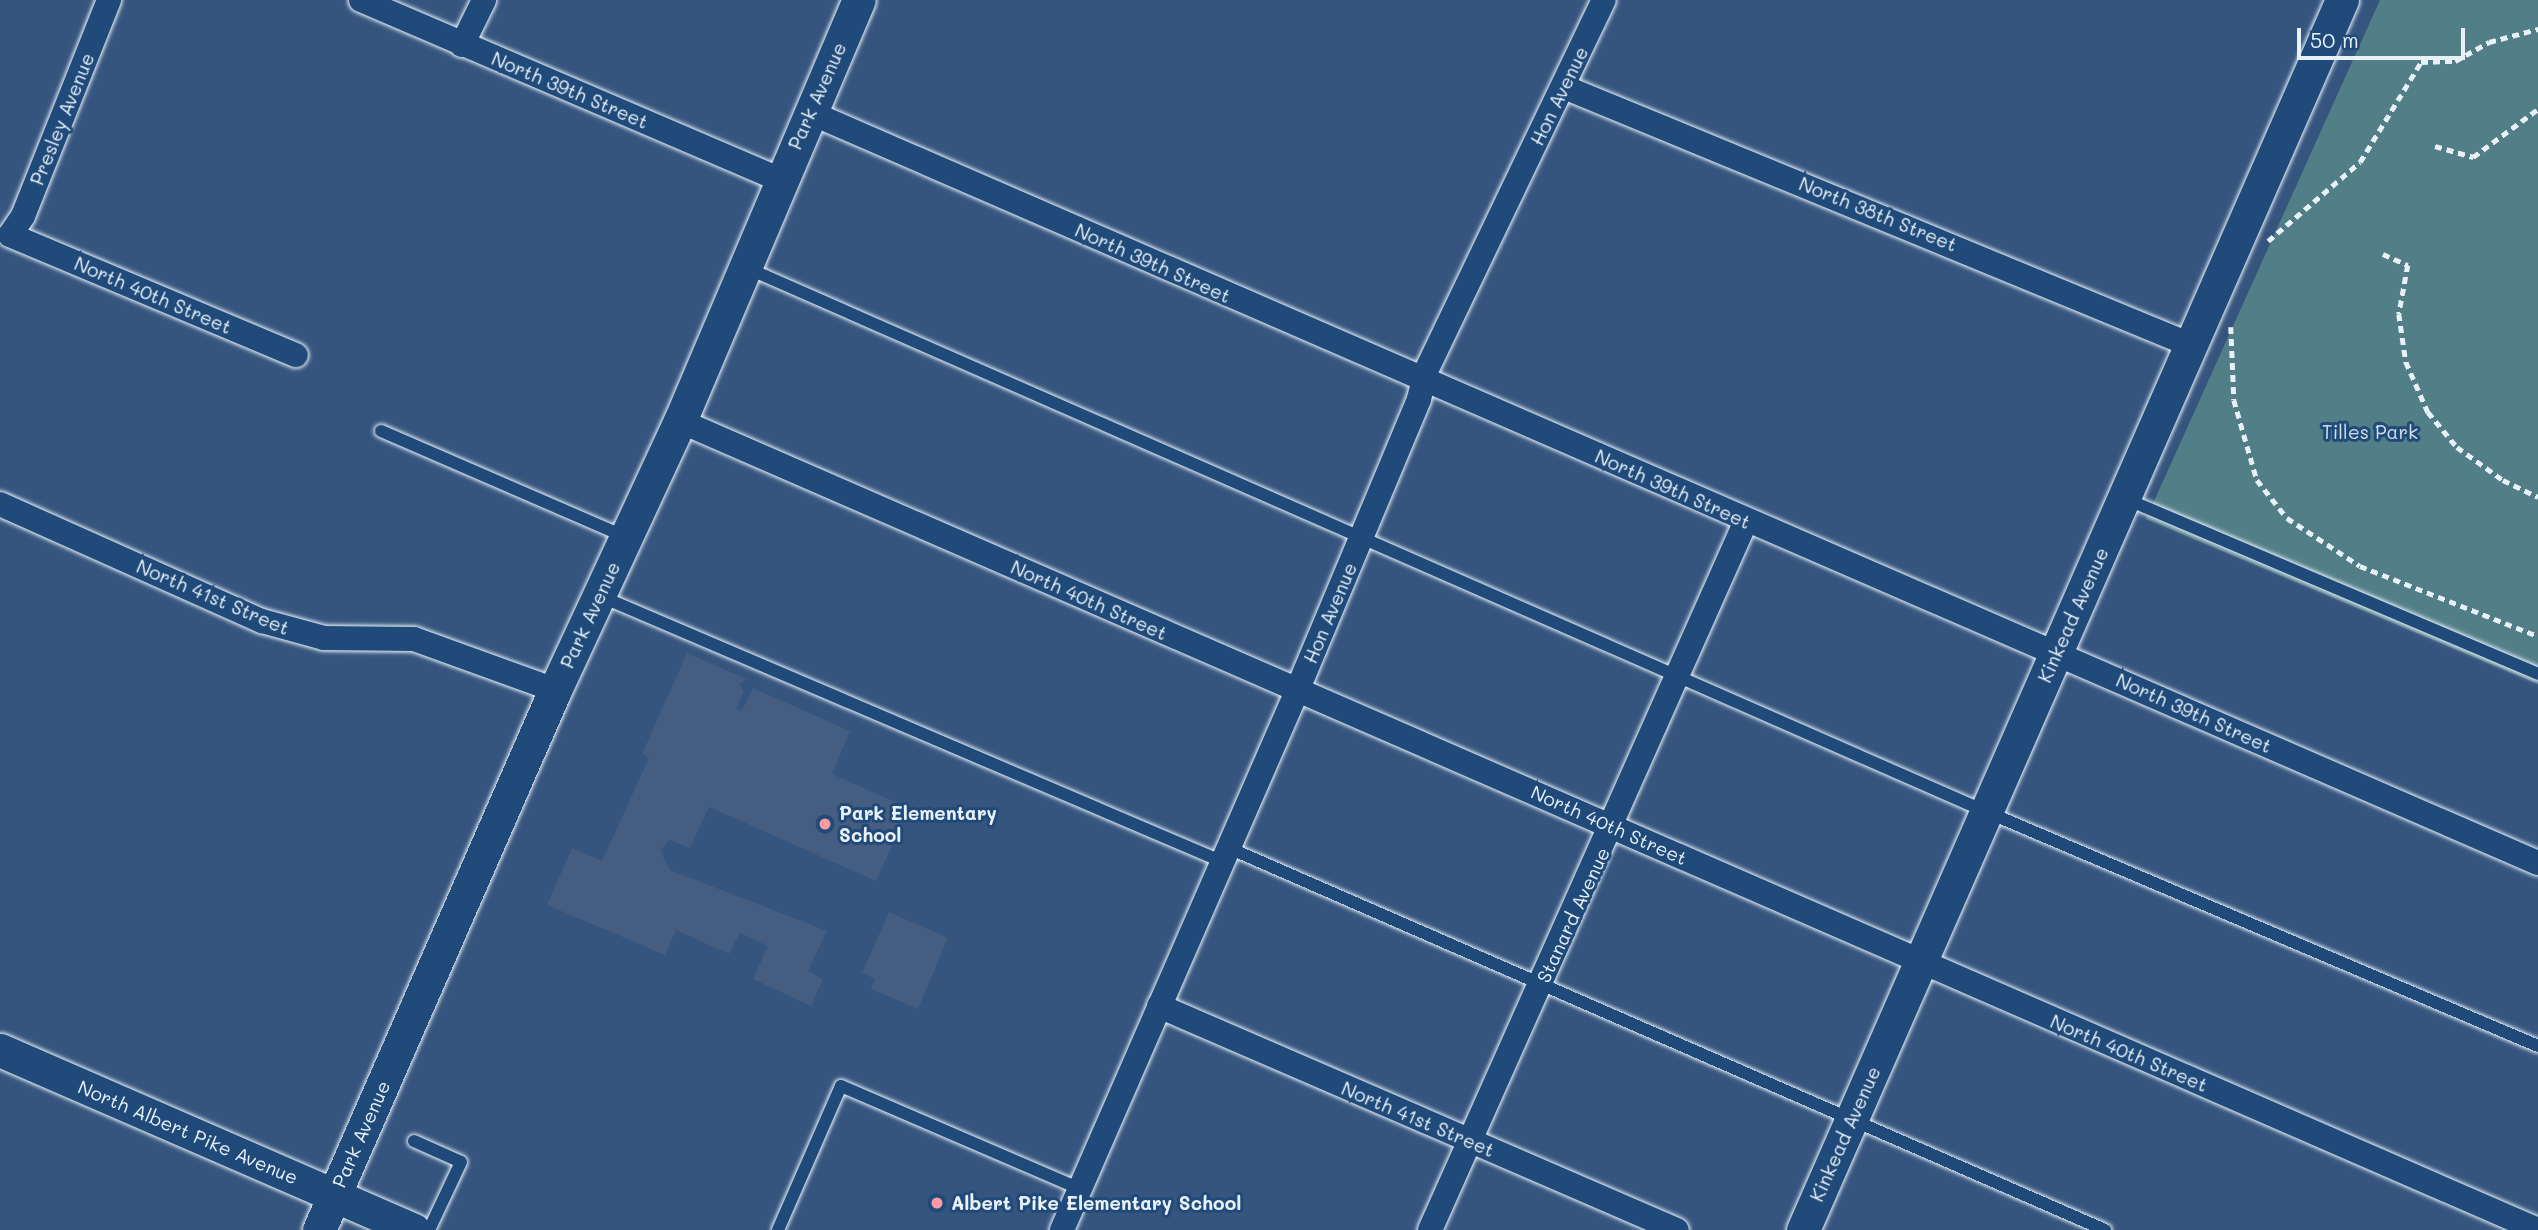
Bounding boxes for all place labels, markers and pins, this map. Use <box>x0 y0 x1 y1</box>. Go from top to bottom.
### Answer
place label: Park Elementary School <box>839 802 997 846</box>
marker: Park Elementary School <box>817 816 833 832</box>
place label: Albert Pike Elementary School <box>951 1192 1241 1214</box>
marker: Albert Pike Elementary School <box>929 1195 945 1211</box>

